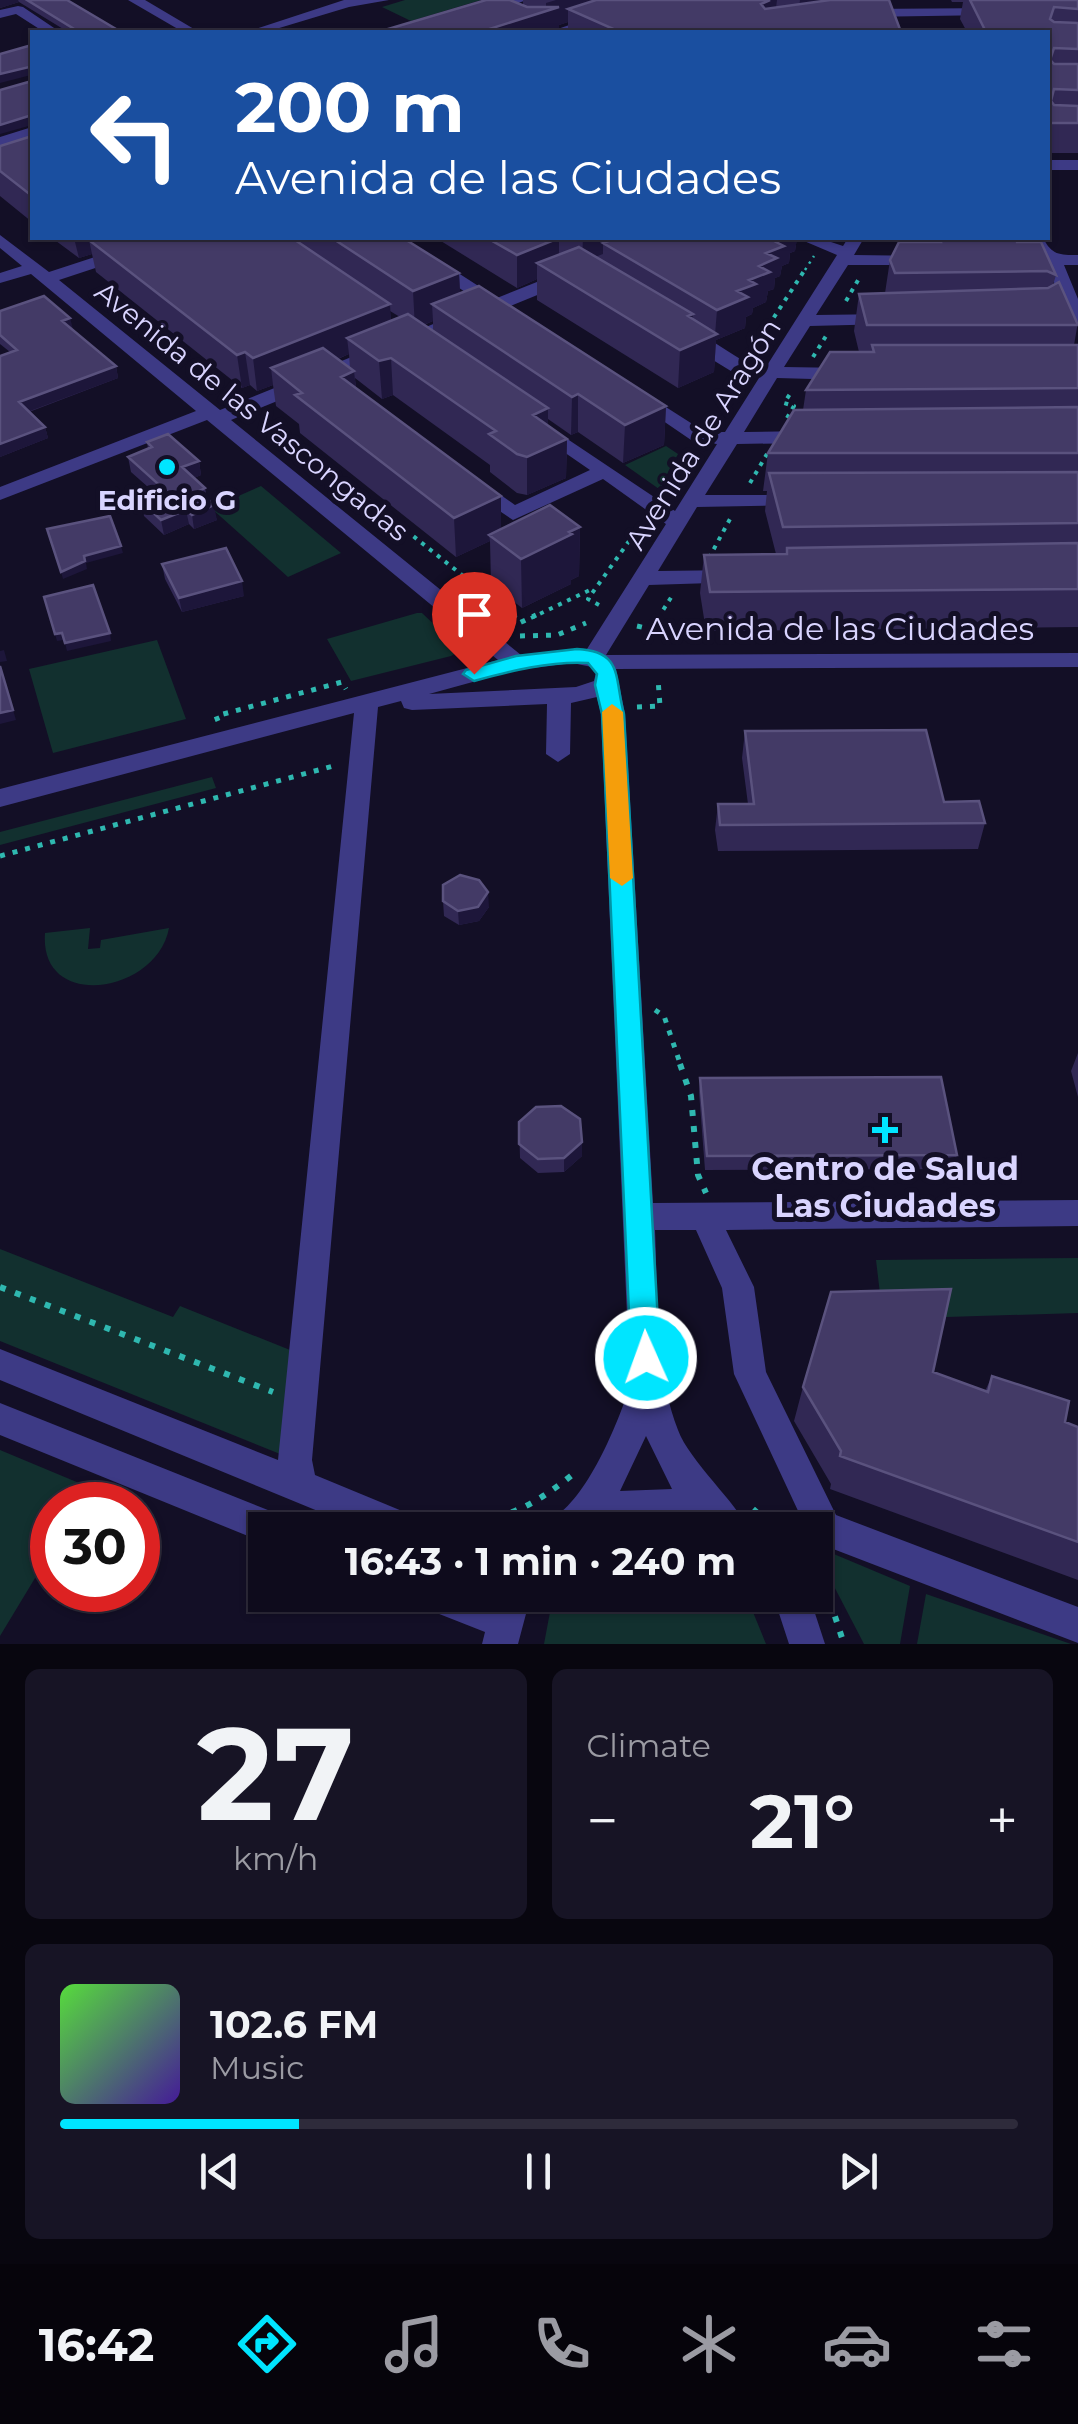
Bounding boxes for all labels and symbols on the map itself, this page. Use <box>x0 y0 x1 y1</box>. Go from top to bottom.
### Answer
street label: Avenida de las Vascongadas <box>88 274 416 548</box>
street label: Avenida de Aragón <box>618 312 788 556</box>
marker: Edificio G <box>156 456 178 478</box>
place label: Edificio G <box>98 483 236 517</box>
pin <box>432 572 517 675</box>
street label: Avenida de las Ciudades <box>646 609 1034 648</box>
marker: Centro de Salud Las Ciudades <box>872 1117 898 1143</box>
place label: Centro de Salud Las Ciudades <box>751 1149 1019 1225</box>
position arrow <box>594 1306 698 1410</box>
speed limit sign: 30 <box>30 1482 160 1612</box>

